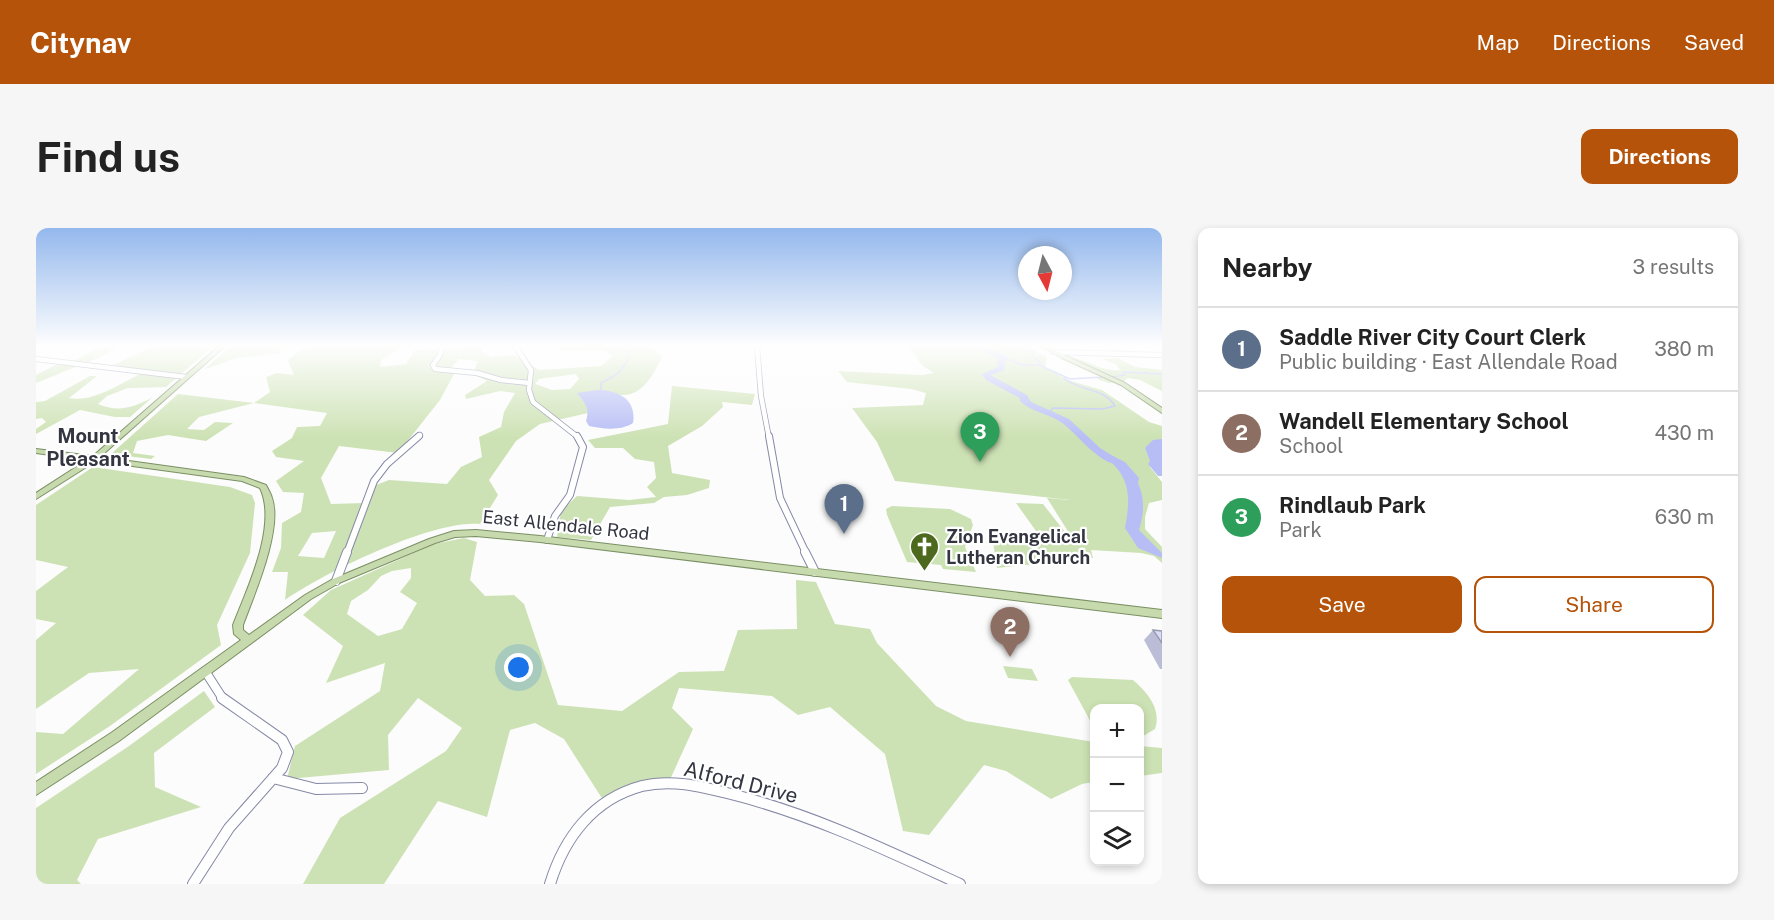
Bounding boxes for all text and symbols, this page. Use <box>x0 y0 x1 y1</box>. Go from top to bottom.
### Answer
text: Citynav <box>30 26 131 59</box>
text: Map <box>1477 30 1519 55</box>
text: Directions <box>1552 30 1651 55</box>
text: Saved <box>1684 30 1744 55</box>
button: Directions <box>1581 129 1738 184</box>
text: Find us <box>36 132 180 181</box>
north arrow <box>1018 246 1072 300</box>
text: Nearby <box>1222 252 1312 283</box>
text: 3 results <box>1633 255 1714 279</box>
text: Saddle River City Court Clerk <box>1279 324 1586 350</box>
text: 1 <box>1237 337 1246 361</box>
text: 380 m <box>1654 337 1714 361</box>
text: Public building · East Allendale Road <box>1279 350 1618 374</box>
text: Wandell Elementary School <box>1279 408 1569 434</box>
pin: 3 <box>960 412 1000 462</box>
text: 2 <box>1235 421 1248 445</box>
text: 430 m <box>1655 421 1714 445</box>
district label: Mount Pleasant <box>46 424 130 471</box>
text: School <box>1279 434 1343 458</box>
pin: 1 <box>824 484 864 534</box>
text: Rindlaub Park <box>1279 492 1426 518</box>
text: 3 <box>1235 505 1248 529</box>
text: 630 m <box>1655 505 1714 529</box>
street label: East Allendale Road <box>482 506 650 544</box>
text: Park <box>1279 518 1322 542</box>
place label: Zion Evangelical Lutheran Church <box>946 526 1090 568</box>
church icon: Zion Evangelical Lutheran Church <box>909 530 941 572</box>
button: Save <box>1222 576 1462 633</box>
button: Share <box>1474 576 1714 633</box>
pin: 2 <box>990 608 1030 657</box>
your location <box>504 653 533 682</box>
map controls <box>1090 704 1144 866</box>
button: + <box>1090 704 1144 758</box>
street label: Alford Drive <box>681 756 801 808</box>
button: − <box>1090 758 1144 812</box>
button: layers <box>1090 812 1144 866</box>

